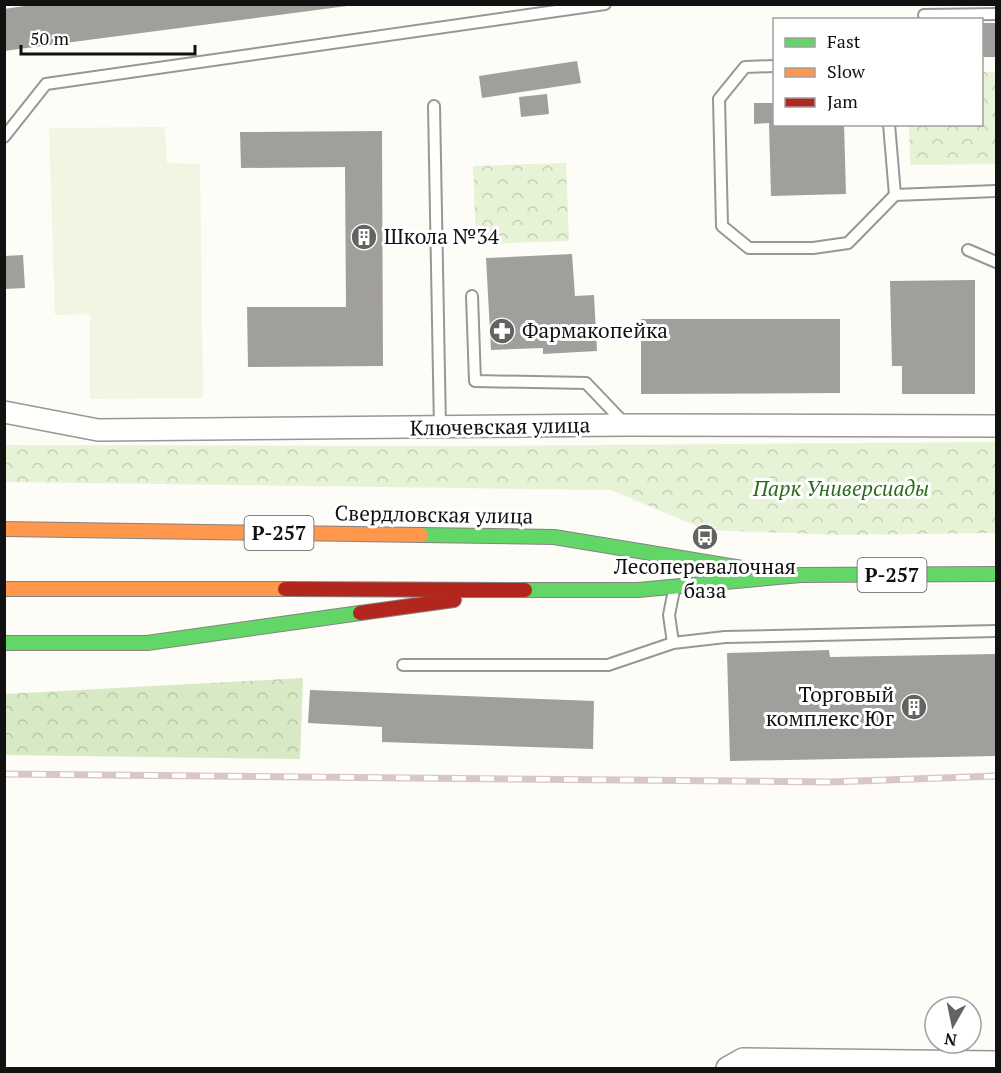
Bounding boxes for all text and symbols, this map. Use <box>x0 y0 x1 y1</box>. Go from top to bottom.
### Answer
scale bar <box>21 18 195 56</box>
legend <box>773 18 983 126</box>
text: 50 m <box>30 26 70 50</box>
text: Fast <box>827 29 861 53</box>
text: Slow <box>827 59 866 83</box>
text: Jam <box>827 89 858 113</box>
building icon: Школа №34 <box>349 222 379 252</box>
place label: Школа №34 <box>384 222 500 250</box>
pharmacy icon: Фармакопейка <box>487 316 517 346</box>
place label: Фармакопейка <box>522 316 668 344</box>
street label: Ключевская улица <box>410 410 591 442</box>
park label: Парк Универсиады <box>752 474 929 502</box>
street label: Свердловская улица <box>334 498 534 530</box>
road number: Р-257 <box>244 516 314 550</box>
bus stop icon: Лесоперевалочная база <box>690 522 720 552</box>
place label: Лесоперевалочная база <box>613 552 796 604</box>
road number: Р-257 <box>858 558 926 592</box>
place label: Торговый комплекс Юг <box>766 680 894 732</box>
building icon: Торговый комплекс Юг <box>899 692 929 722</box>
north arrow <box>923 995 983 1055</box>
text: N <box>943 1028 958 1052</box>

